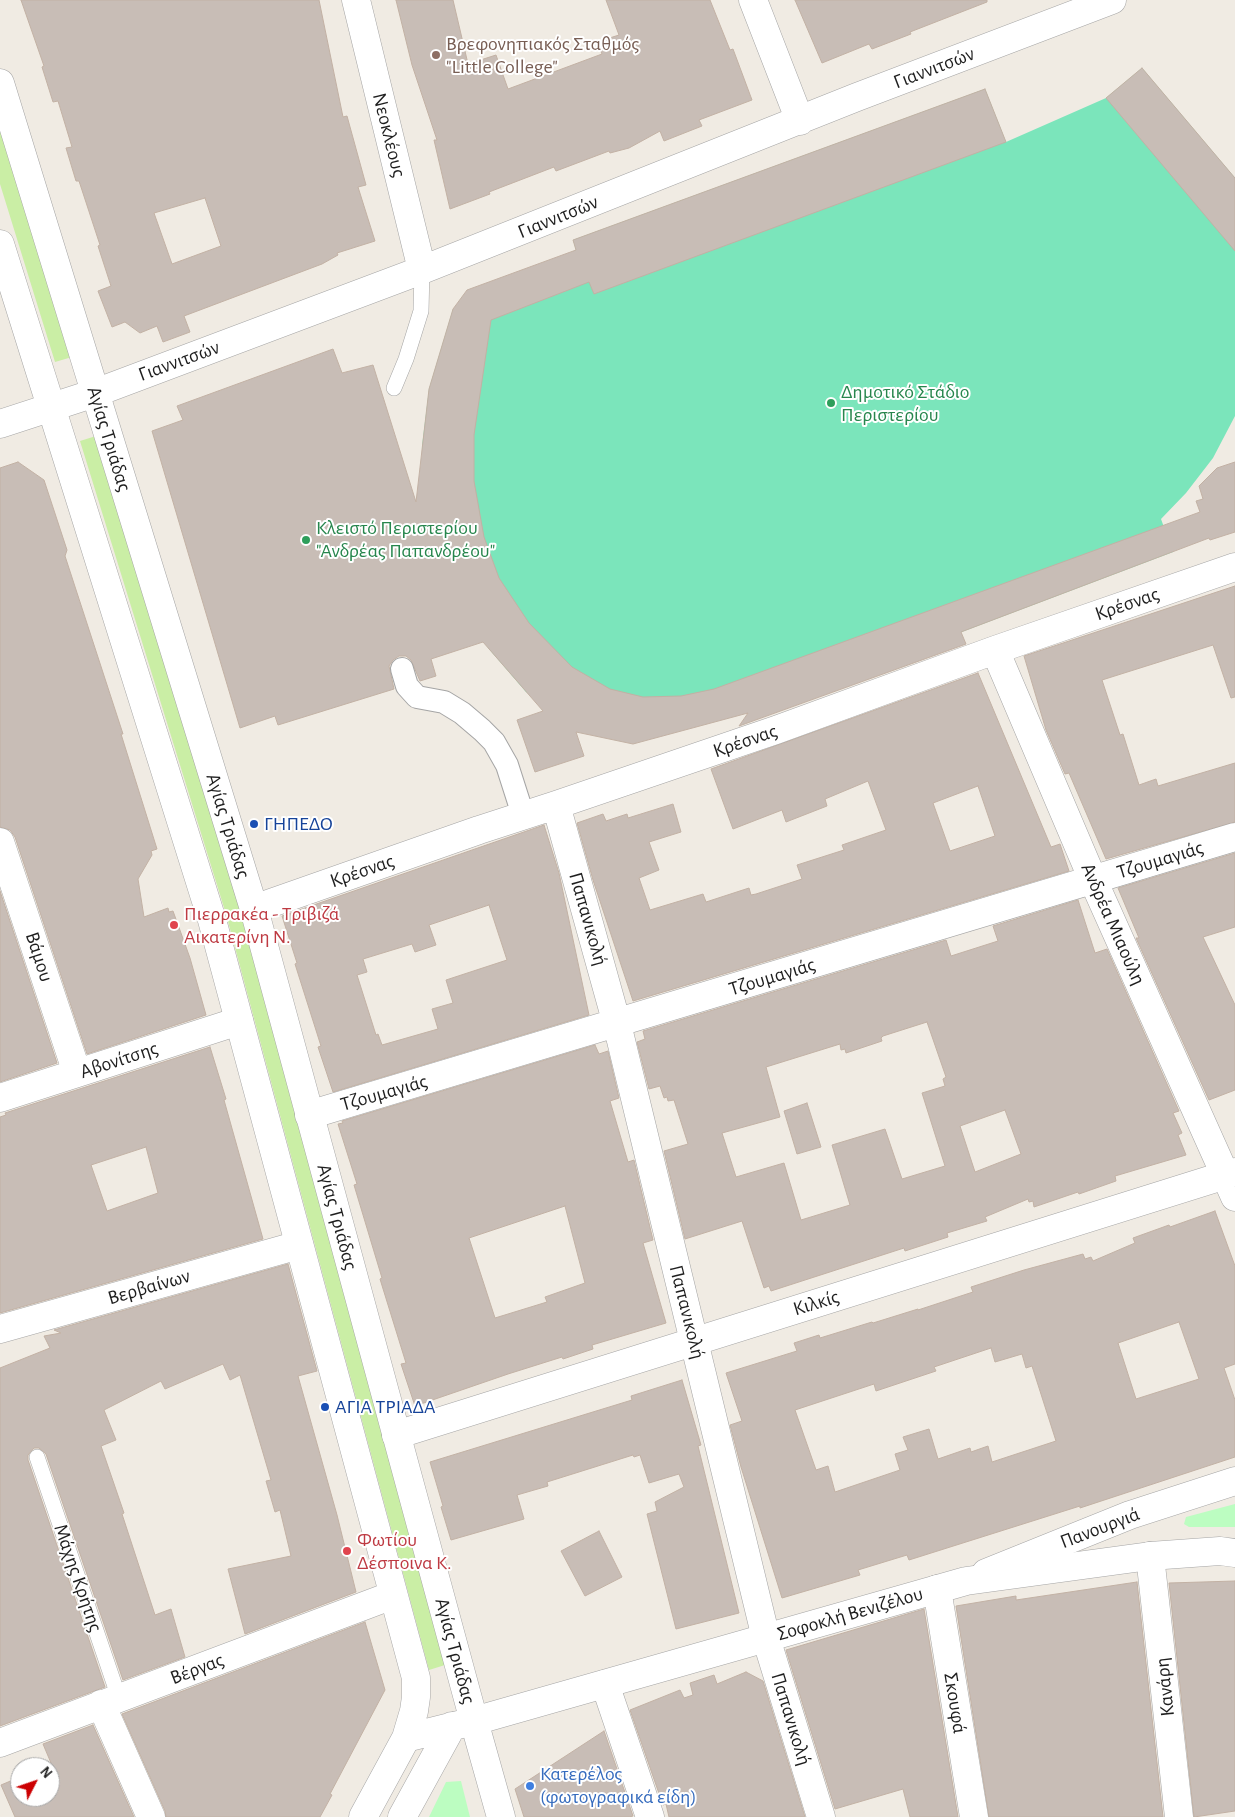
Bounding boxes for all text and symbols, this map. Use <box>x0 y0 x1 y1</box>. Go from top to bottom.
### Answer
place label: Βρεφονηπιακός Σταθμός "Little College" <box>446 32 639 79</box>
street label: Γιαννιτσών <box>890 42 978 94</box>
marker: Βρεφονηπιακός Σταθμός "Little College" <box>430 49 442 61</box>
street label: Νεοκλέους <box>367 90 411 180</box>
street label: Γιαννιτσών <box>514 190 602 244</box>
street label: Γιαννιτσών <box>135 335 223 387</box>
place label: Δημοτικό Στάδιο Περιστερίου <box>841 380 969 427</box>
street label: Αγίας Τριάδας <box>82 384 136 494</box>
marker: Δημοτικό Στάδιο Περιστερίου <box>825 397 837 409</box>
place label: Κλειστό Περιστερίου "Ανδρέας Παπανδρέου" <box>316 516 495 563</box>
marker: Κλειστό Περιστερίου "Ανδρέας Παπανδρέου" <box>300 534 312 546</box>
street label: Κρέσνας <box>1092 582 1162 626</box>
street label: Κρέσνας <box>710 719 780 763</box>
street label: Αγίας Τριάδας <box>201 771 255 881</box>
place label: ΓΗΠΕΔΟ <box>264 812 333 836</box>
marker: ΓΗΠΕΔΟ <box>248 818 260 830</box>
street label: Τζουμαγιάς <box>1114 836 1206 884</box>
street label: Κρέσνας <box>327 849 397 893</box>
street label: Ανδρέα Μιαούλη <box>1075 859 1151 989</box>
street label: Παπανικολή <box>563 870 613 968</box>
place label: Πιερρακέα - Τριβιζά Αικατερίνη Ν. <box>184 902 340 949</box>
marker: Πιερρακέα - Τριβιζά Αικατερίνη Ν. <box>168 919 180 931</box>
street label: Βάμου <box>20 929 58 985</box>
street label: Τζουμαγιάς <box>726 953 818 1001</box>
street label: Αβονίτσης <box>77 1036 161 1084</box>
street label: Τζουμαγιάς <box>338 1069 430 1117</box>
street label: Αγίας Τριάδας <box>311 1161 363 1273</box>
street label: Παπανικολή <box>664 1263 710 1361</box>
street label: Βερβαίνων <box>105 1264 193 1310</box>
street label: Κιλκίς <box>790 1285 842 1321</box>
place label: ΑΓΙΑ ΤΡΙΑΔΑ <box>335 1395 436 1419</box>
marker: ΑΓΙΑ ΤΡΙΑΔΑ <box>319 1401 331 1413</box>
street label: Πανουργιά <box>1057 1502 1143 1554</box>
street label: Μάχης Κρήτης <box>48 1521 108 1635</box>
place label: Φωτίου Δέσποινα Κ. <box>357 1528 451 1575</box>
marker: Φωτίου Δέσποινα Κ. <box>341 1545 353 1557</box>
street label: Σοφοκλή Βενιζέλου <box>774 1582 926 1646</box>
street label: Αγίας Τριάδας <box>429 1595 481 1707</box>
street label: Βέργας <box>167 1648 227 1690</box>
street label: Κανάρη <box>1150 1656 1180 1718</box>
street label: Παπανικολή <box>766 1670 816 1768</box>
street label: Σκουφά <box>938 1671 972 1735</box>
north arrow <box>10 1757 60 1807</box>
place label: Κατερέλος (φωτογραφικά είδη) <box>540 1762 697 1809</box>
text: N <box>37 1765 54 1781</box>
marker: Κατερέλος (φωτογραφικά είδη) <box>524 1780 536 1792</box>

